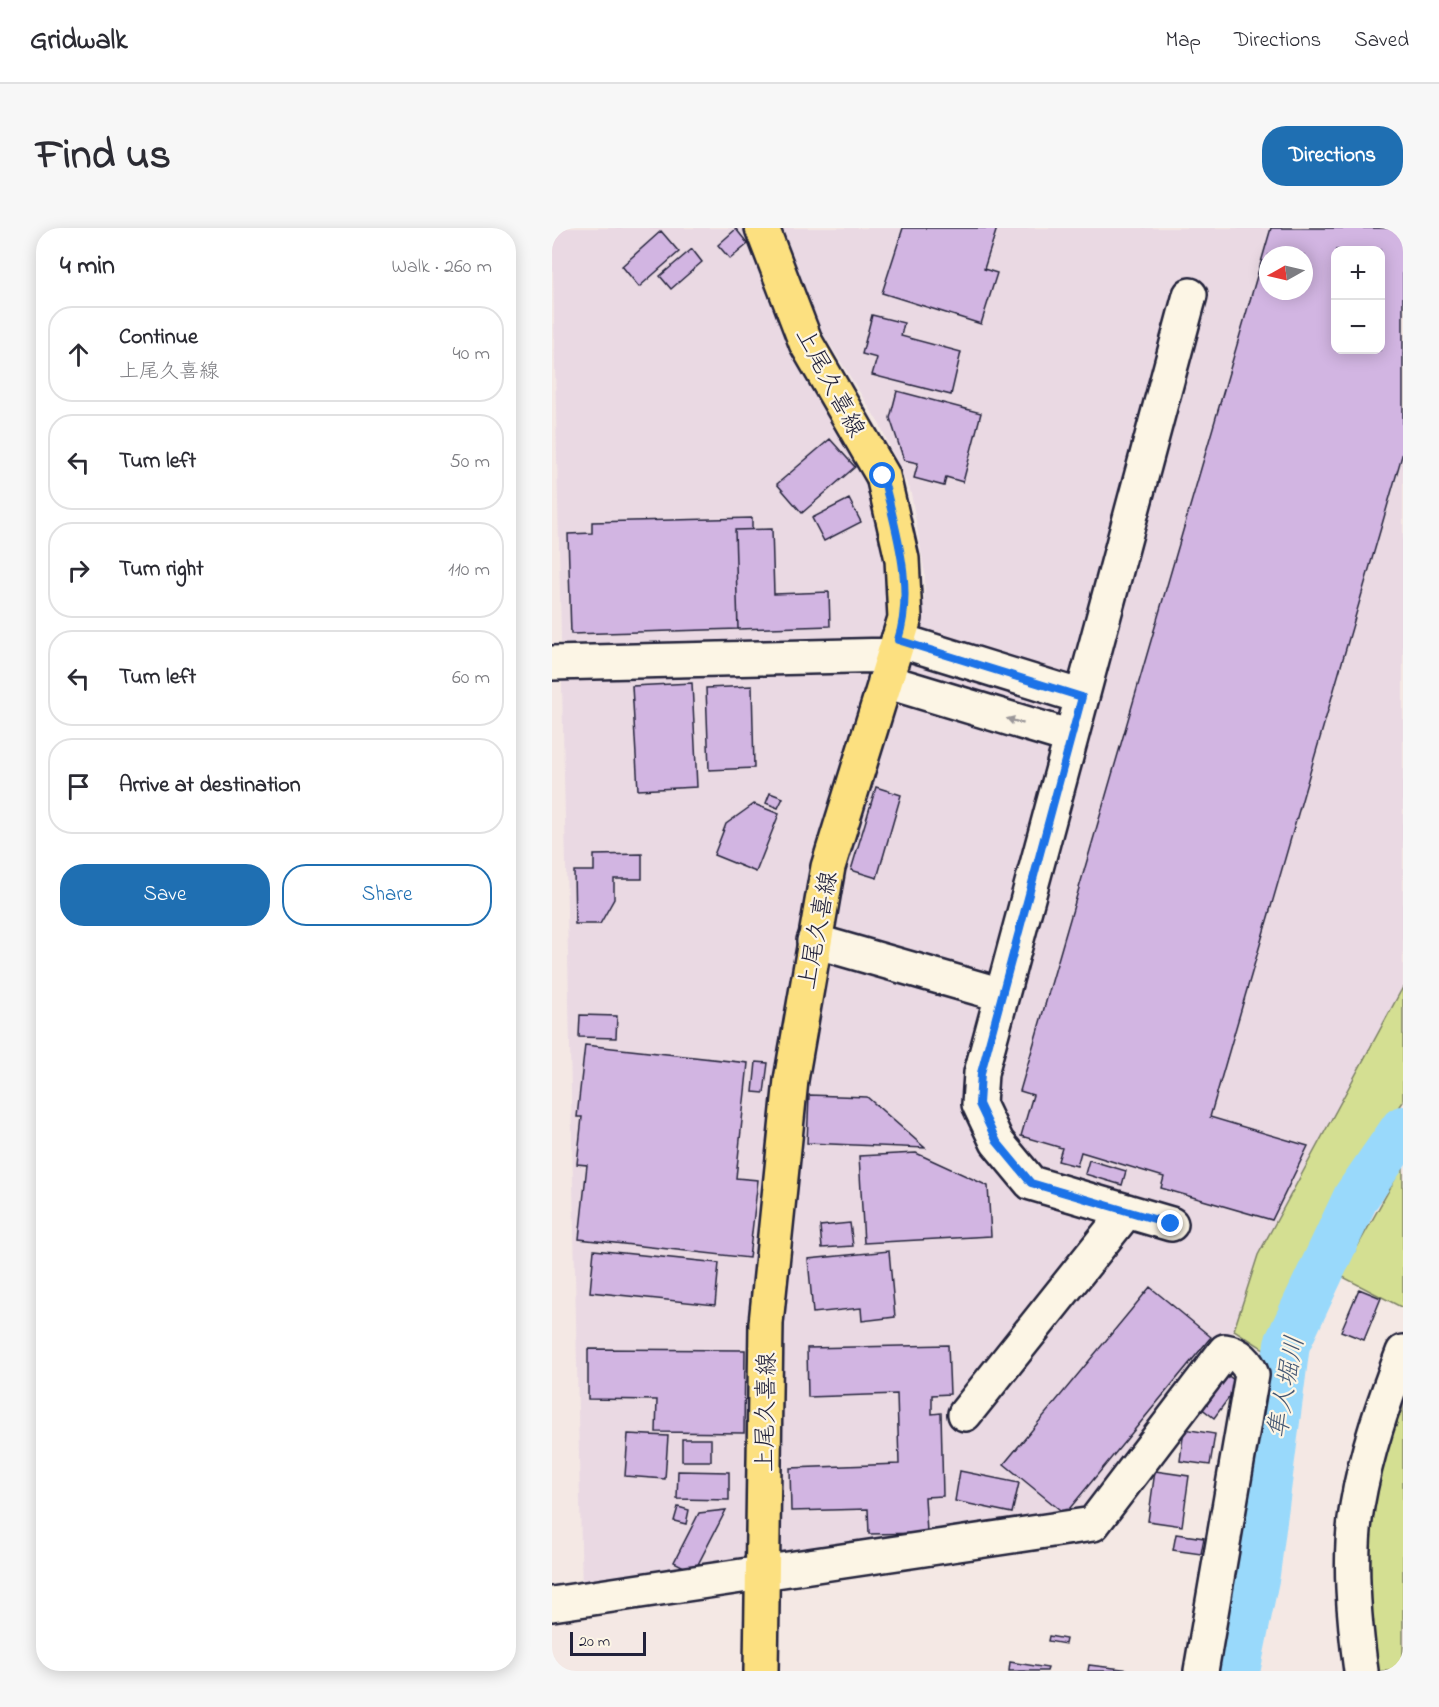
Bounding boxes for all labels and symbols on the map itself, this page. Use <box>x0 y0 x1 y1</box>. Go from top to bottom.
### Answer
north arrow <box>1259 246 1313 300</box>
street label: 上尾久喜線 <box>785 322 872 444</box>
route start <box>869 462 895 488</box>
one-way arrow <box>1006 716 1024 725</box>
street label: 上尾久喜線 <box>791 868 848 993</box>
route end <box>1157 1210 1183 1236</box>
water label: 隼人堀川 <box>1260 1333 1316 1442</box>
street label: 上尾久喜線 <box>749 1352 786 1472</box>
scale bar <box>570 1629 646 1656</box>

